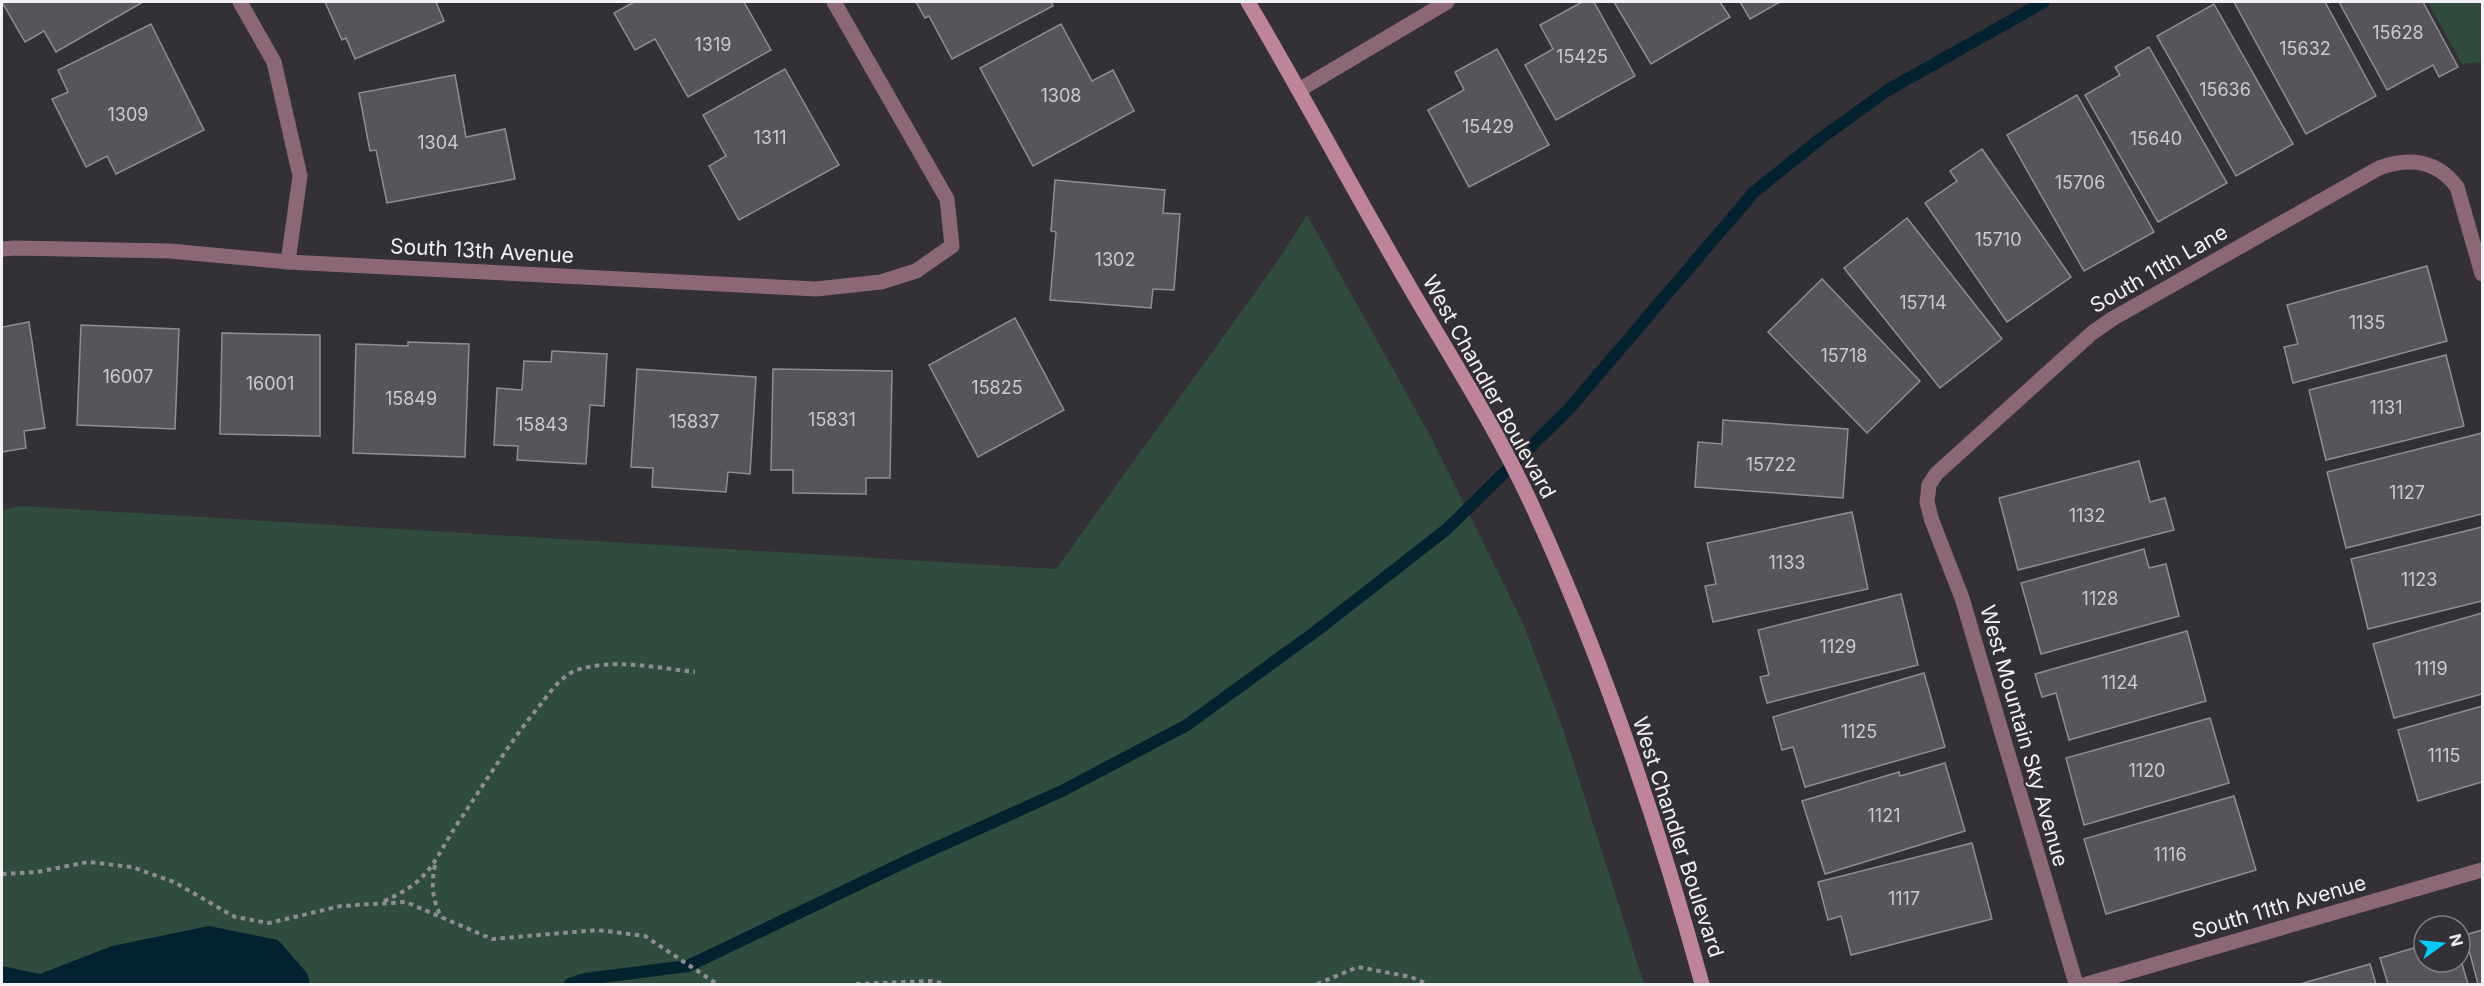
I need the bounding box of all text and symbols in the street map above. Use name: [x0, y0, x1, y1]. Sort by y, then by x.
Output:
house number: 15628: [2372, 22, 2424, 43]
house number: 1319: [695, 34, 731, 55]
house number: 15632: [2279, 38, 2331, 59]
house number: 15425: [1556, 46, 1608, 67]
house number: 15636: [2199, 79, 2251, 100]
house number: 1308: [1041, 85, 1081, 106]
house number: 1309: [108, 104, 148, 125]
house number: 15429: [1462, 116, 1514, 137]
house number: 1311: [753, 127, 787, 148]
house number: 15640: [2130, 128, 2182, 149]
house number: 1304: [417, 132, 459, 153]
house number: 15706: [2055, 172, 2105, 193]
street label: South 11th Lane: [2086, 219, 2232, 318]
house number: 15710: [1974, 229, 2022, 250]
street label: South 13th Avenue: [389, 233, 575, 268]
house number: 1302: [1095, 249, 1135, 270]
street label: West Chandler Boulevard: [1418, 271, 1561, 503]
house number: 15714: [1899, 292, 1947, 313]
house number: 1135: [2349, 312, 2385, 333]
house number: 15718: [1821, 345, 1867, 366]
house number: 16007: [102, 366, 154, 387]
house number: 16001: [246, 373, 294, 394]
house number: 15825: [971, 377, 1023, 398]
house number: 15849: [385, 388, 437, 409]
house number: 1131: [2369, 397, 2403, 418]
house number: 15831: [808, 409, 856, 430]
house number: 15837: [669, 411, 719, 432]
house number: 15843: [516, 414, 568, 435]
house number: 15722: [1746, 454, 1796, 475]
house number: 1127: [2389, 482, 2425, 503]
house number: 1132: [2069, 505, 2105, 526]
house number: 1133: [1769, 552, 1805, 573]
house number: 1123: [2401, 569, 2437, 590]
house number: 1128: [2082, 588, 2118, 609]
street label: West Mountain Sky Avenue: [1975, 602, 2074, 869]
house number: 1129: [1820, 636, 1856, 657]
house number: 1119: [2414, 658, 2448, 679]
house number: 1124: [2102, 672, 2138, 693]
street label: West Chandler Boulevard: [1628, 713, 1729, 960]
house number: 1125: [1841, 721, 1877, 742]
house number: 1115: [2428, 745, 2460, 766]
house number: 1120: [2129, 760, 2165, 781]
house number: 1121: [1868, 805, 1900, 826]
house number: 1116: [2153, 844, 2187, 865]
street label: South 11th Avenue: [2189, 870, 2369, 943]
house number: 1117: [1888, 888, 1920, 909]
north arrow: [2412, 914, 2472, 974]
text: N: [2445, 932, 2468, 949]

